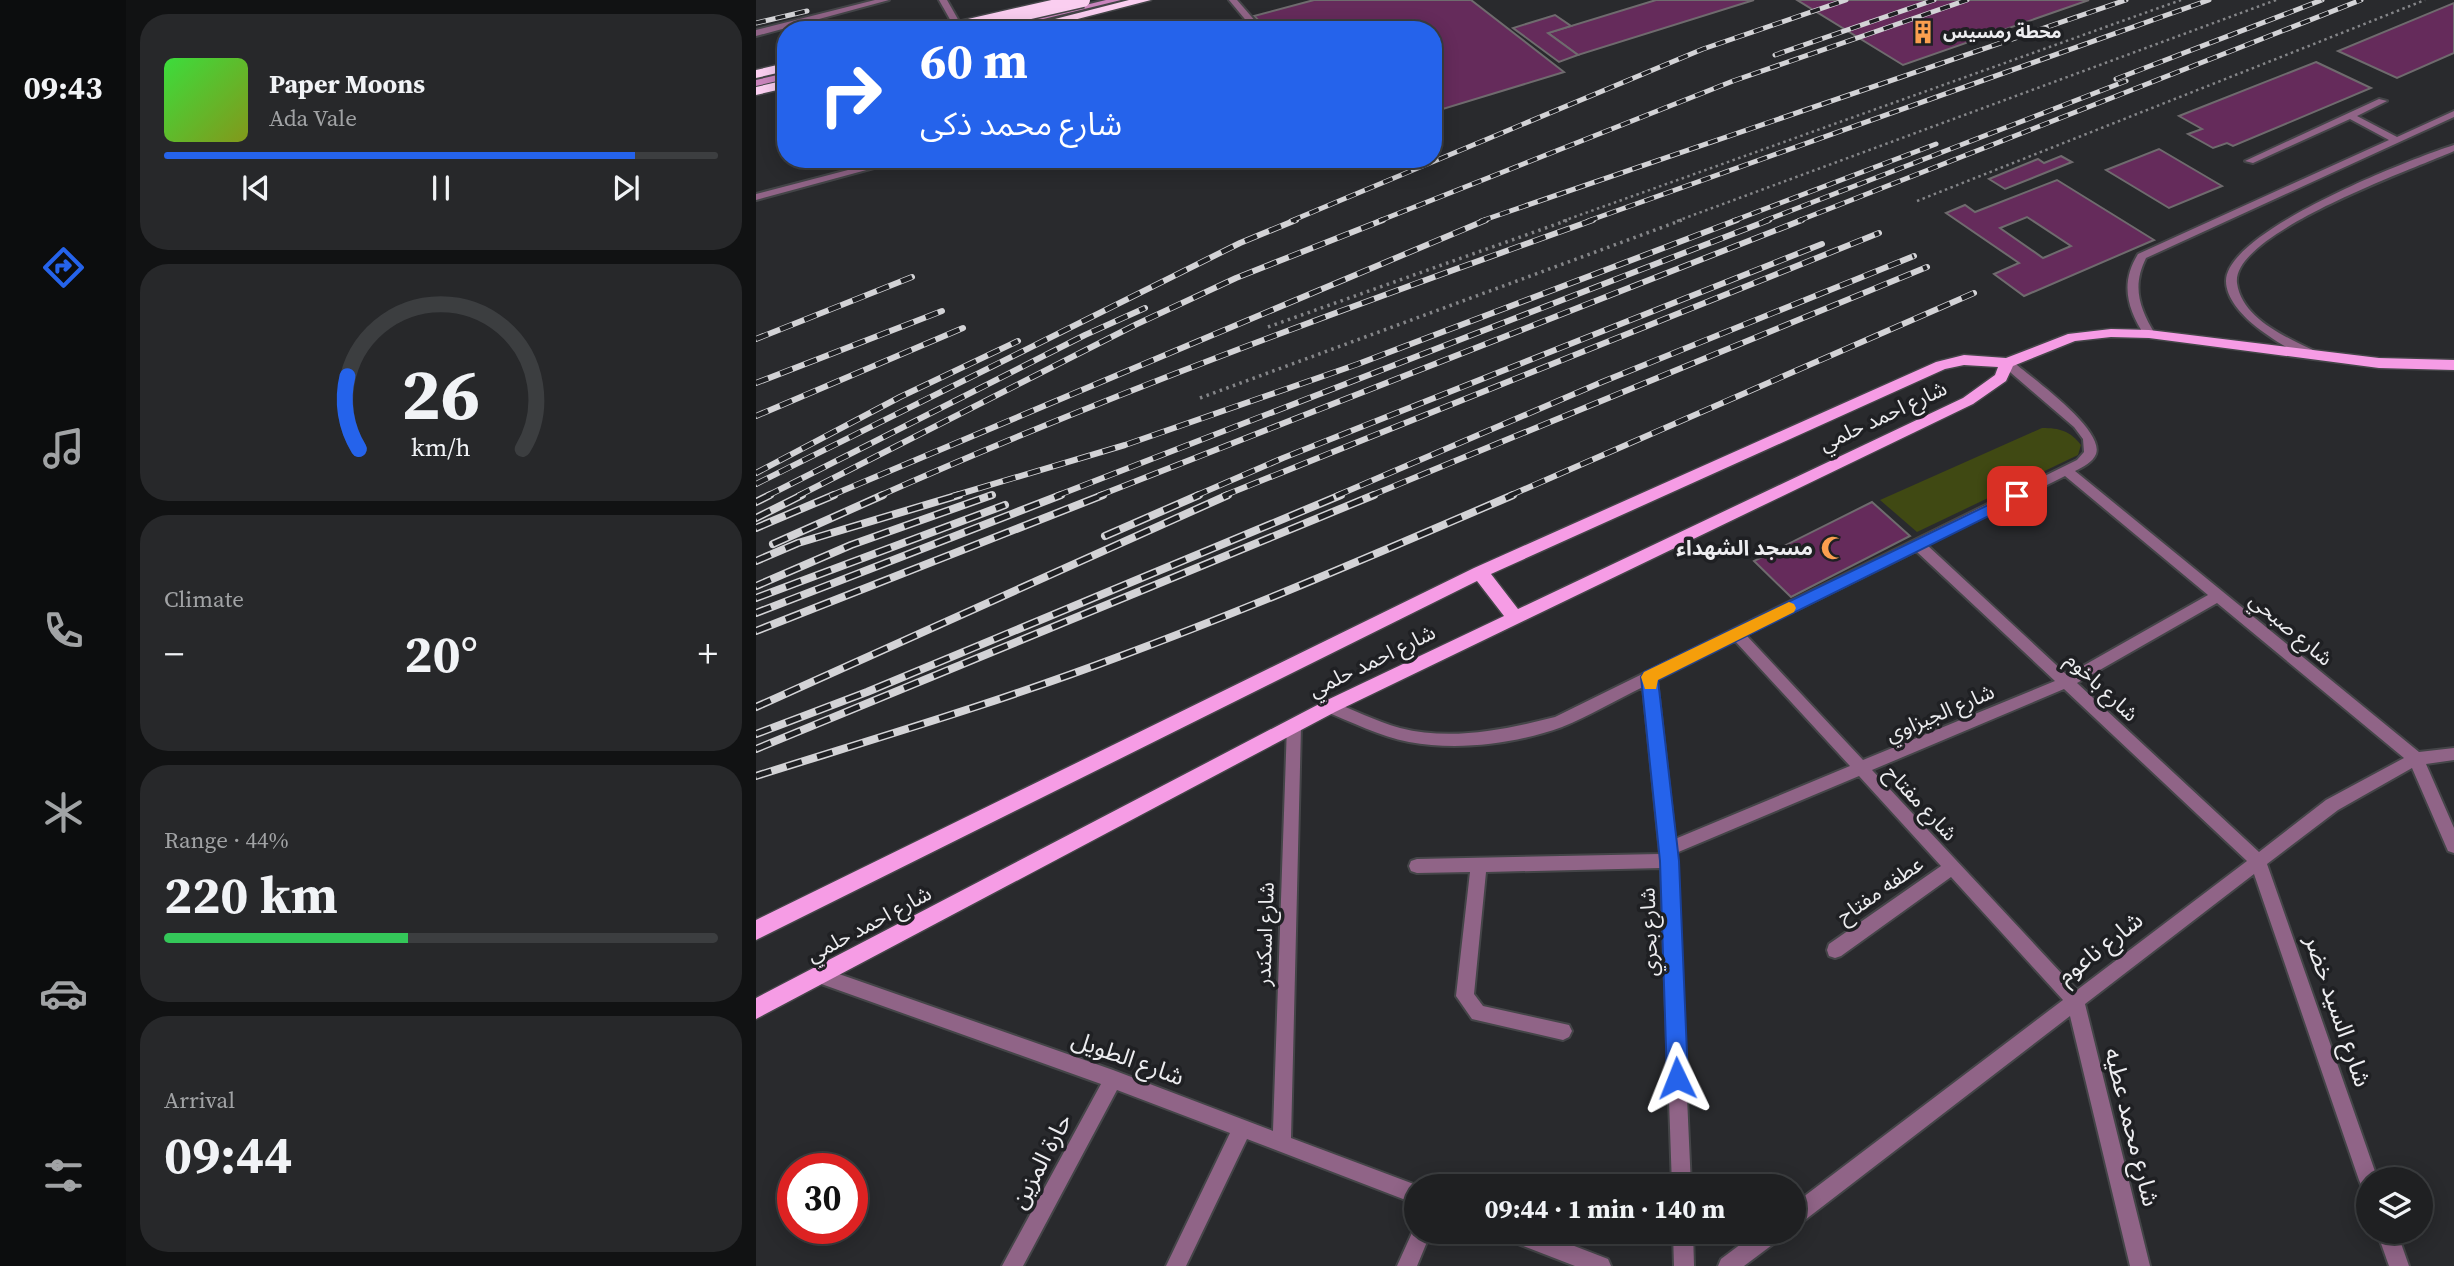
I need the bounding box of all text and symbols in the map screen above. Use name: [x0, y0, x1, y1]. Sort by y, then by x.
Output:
building icon: محطة رمسيس: [1909, 18, 1937, 46]
place label: محطة رمسيس: [1943, 19, 2062, 44]
text: 60 m: [920, 27, 1028, 94]
icon: right: [805, 49, 896, 140]
text: 09:43: [24, 66, 102, 110]
text: Paper Moons: [269, 66, 425, 102]
text: Ada Vale: [269, 102, 357, 134]
text: شارع محمد ذكى: [920, 102, 1122, 146]
icon: previous: [237, 169, 275, 207]
icon: pause: [422, 169, 460, 207]
icon: next: [607, 169, 645, 207]
icon: directions: [39, 243, 88, 292]
text: 26: [402, 344, 480, 443]
street label: شارع احمد حلمي: [1814, 373, 1952, 459]
icon: music: [39, 424, 88, 473]
text: km/h: [411, 429, 471, 463]
pin: [1987, 466, 2047, 526]
icon: arrive: [1998, 477, 2036, 515]
place label: مسجد الشهداء: [1676, 533, 1813, 562]
mosque icon: مسجد الشهداء: [1819, 534, 1847, 562]
text: Climate: [164, 583, 244, 615]
street label: شارع صبحي: [2242, 585, 2339, 674]
icon: phone: [39, 606, 88, 655]
street label: شارع احمد حلمي: [1304, 617, 1441, 705]
text: 20°: [404, 618, 478, 689]
text: −: [164, 628, 184, 680]
text: +: [698, 628, 718, 680]
street label: شارع باخوم: [2058, 645, 2145, 729]
street label: شارع الجيزاوي: [1881, 677, 1999, 750]
street label: شارع مفتاح: [1878, 758, 1964, 848]
icon: climate: [39, 788, 88, 837]
text: Range · 44%: [164, 824, 289, 856]
street label: عطفه مفتاح: [1831, 849, 1929, 931]
text: 220 km: [164, 859, 338, 930]
street label: شارع احمد حلمي: [801, 878, 937, 970]
street label: شارع اسكندر: [1248, 881, 1282, 988]
street label: شارع بحري: [1632, 887, 1666, 977]
street label: شارع ناعوم: [2050, 904, 2151, 993]
street label: شارع السيد خضر: [2296, 930, 2380, 1091]
icon: car: [39, 969, 88, 1018]
street label: شارع الطويل: [1067, 1022, 1189, 1094]
position arrow: [1640, 1041, 1714, 1115]
street label: شارع محمد عطيه: [2096, 1044, 2168, 1210]
text: Arrival: [164, 1084, 235, 1116]
street label: حارة المزين: [1002, 1107, 1079, 1214]
text: 09:44: [164, 1119, 292, 1190]
icon: filters: [39, 1151, 88, 1200]
speed limit sign: 30: [777, 1153, 868, 1244]
map controls: [2356, 1167, 2433, 1244]
button: layers: [2356, 1167, 2433, 1244]
text: 09:44 · 1 min · 140 m: [1485, 1191, 1725, 1227]

